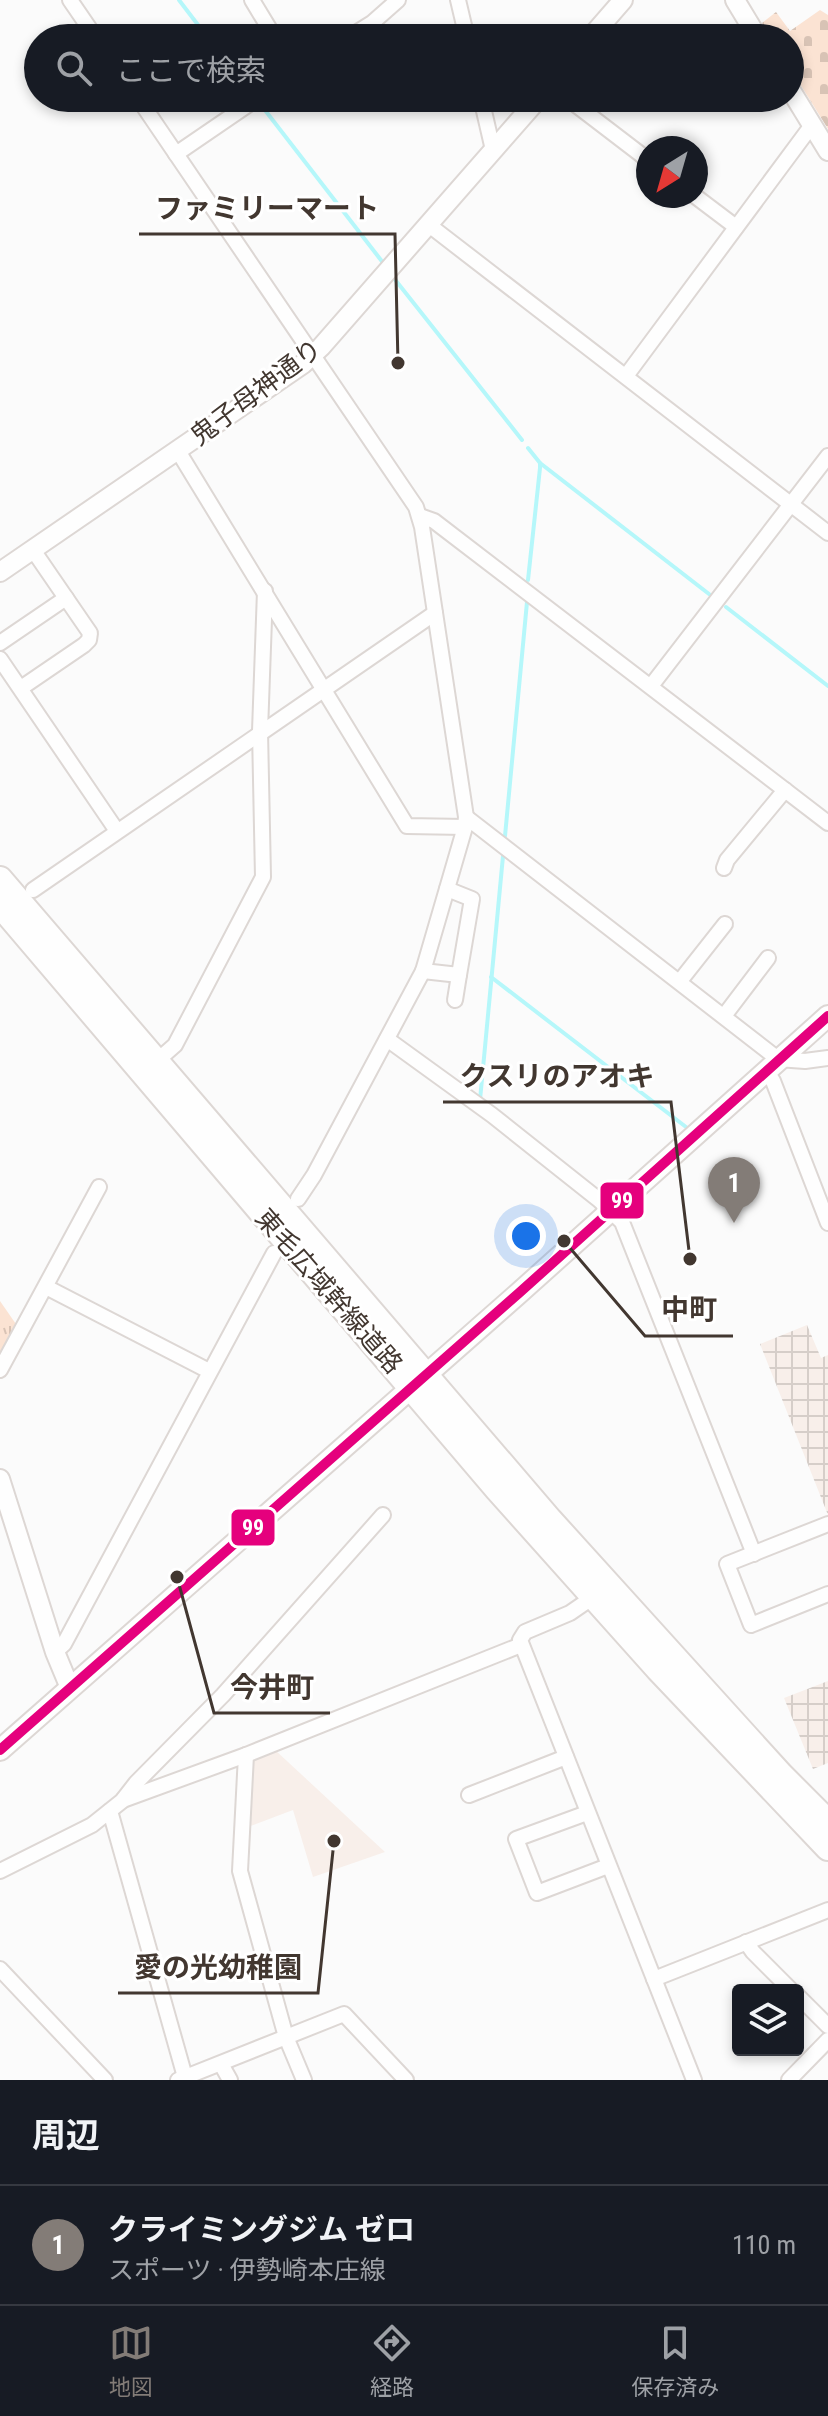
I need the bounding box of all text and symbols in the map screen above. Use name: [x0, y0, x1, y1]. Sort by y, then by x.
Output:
search box: [24, 24, 804, 112]
icon: search: [52, 46, 96, 90]
text: ここで検索: [116, 53, 266, 88]
north arrow: [636, 136, 708, 208]
callout: ファミリーマート: [139, 182, 395, 234]
text: ファミリーマート: [155, 192, 379, 225]
street label: 鬼子母神通り: [185, 333, 327, 451]
callout: クスリのアオキ: [443, 1050, 671, 1102]
text: クスリのアオキ: [459, 1060, 655, 1093]
pin: 1: [708, 1157, 760, 1223]
line badge: 99: [599, 1181, 645, 1220]
text: 99: [611, 1188, 633, 1213]
street label: 東毛広域幹線道路: [249, 1203, 409, 1379]
your location: [506, 1216, 546, 1256]
callout: 中町: [645, 1284, 733, 1336]
text: 中町: [661, 1293, 717, 1326]
line badge: 99: [230, 1508, 276, 1547]
text: 99: [242, 1515, 264, 1540]
callout: 今井町: [214, 1661, 330, 1713]
text: 今井町: [230, 1671, 314, 1704]
callout: 愛の光幼稚園: [118, 1941, 318, 1993]
text: 愛の光幼稚園: [134, 1951, 302, 1984]
map controls: [732, 1984, 804, 2056]
button: layers: [732, 1984, 804, 2056]
text: 周辺: [32, 2115, 100, 2155]
text: クライミングジム ゼロ: [108, 2212, 415, 2247]
text: 1: [51, 2230, 65, 2260]
text: 110 m: [732, 2230, 796, 2260]
text: スポーツ · 伊勢崎本庄線: [108, 2255, 386, 2285]
tab: 地図: [109, 2321, 153, 2401]
tab: 経路: [370, 2321, 414, 2401]
tab: 保存済み: [631, 2321, 719, 2401]

